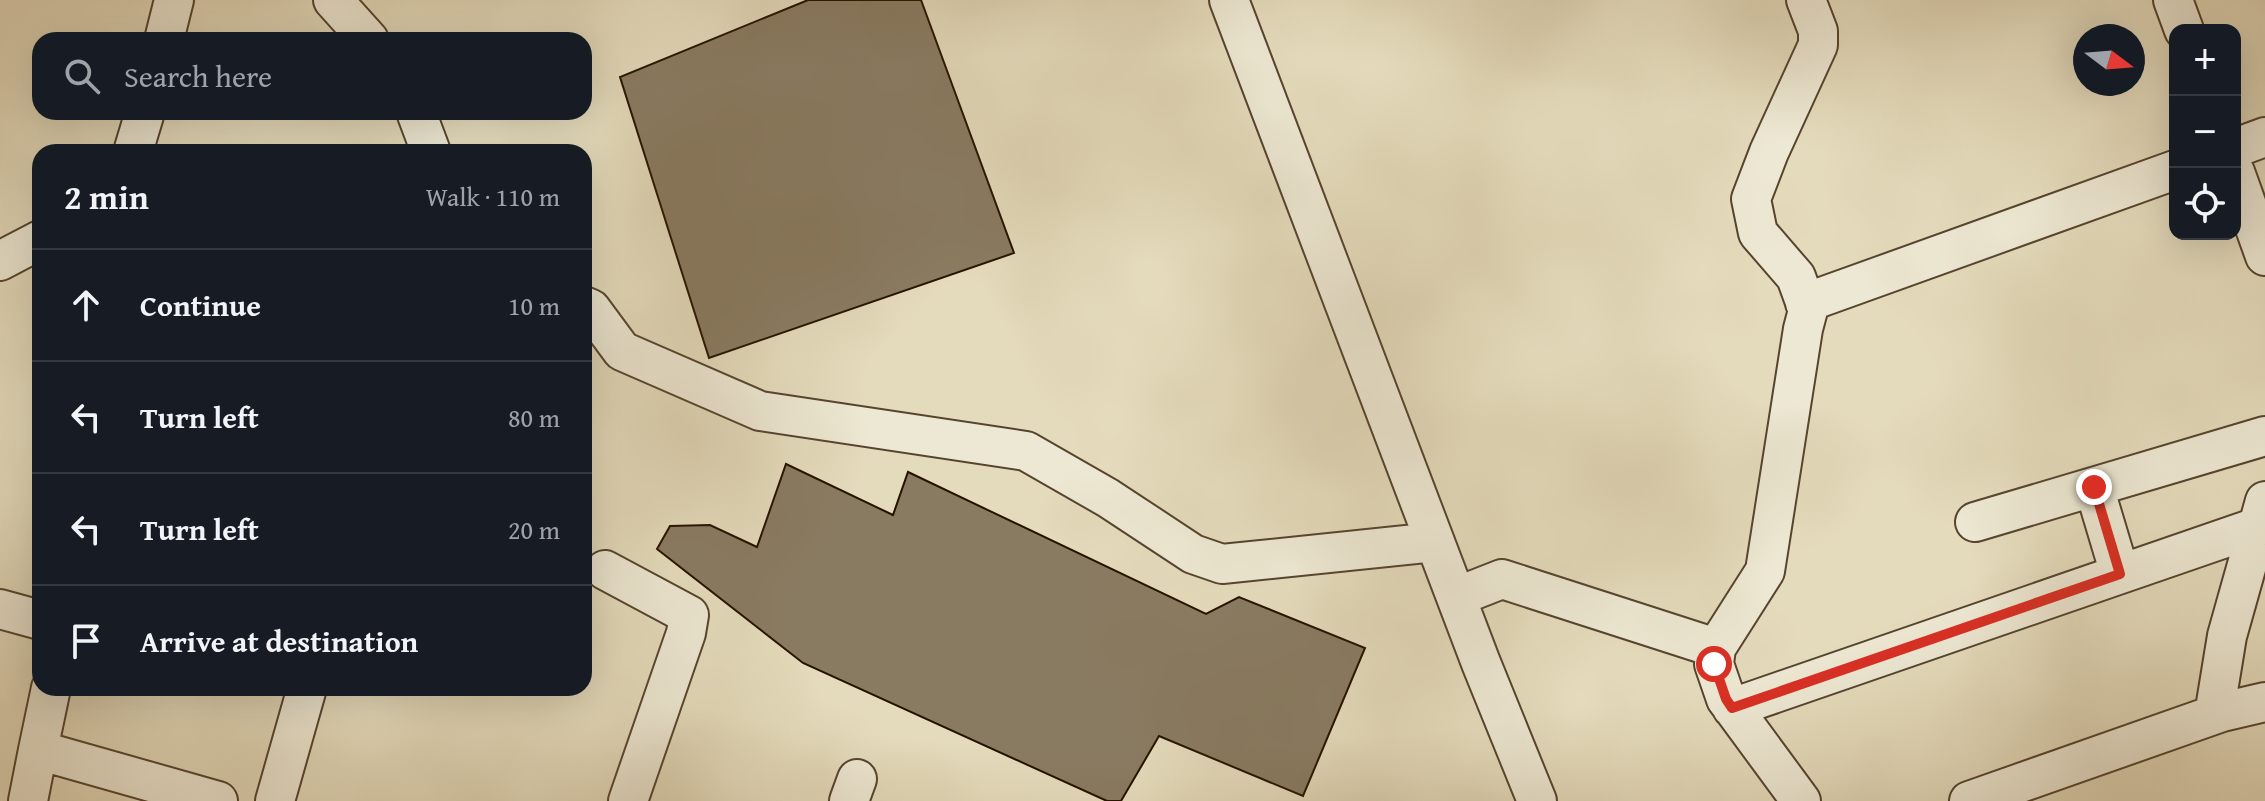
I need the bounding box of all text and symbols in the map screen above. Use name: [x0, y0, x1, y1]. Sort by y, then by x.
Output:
north arrow: [2073, 24, 2145, 96]
map controls: [2169, 24, 2241, 240]
button: +: [2169, 24, 2241, 96]
search box: [32, 32, 592, 120]
icon: search: [60, 54, 104, 98]
text: Search here: [124, 54, 272, 98]
button: −: [2169, 96, 2241, 168]
button: locate: [2169, 168, 2241, 240]
text: 2 min: [64, 172, 149, 221]
text: Walk · 110 m: [426, 177, 560, 216]
icon: ahead: [64, 283, 108, 327]
text: Continue: [140, 283, 261, 327]
text: 10 m: [508, 286, 560, 325]
icon: left: [64, 395, 108, 439]
text: Turn left: [140, 395, 259, 439]
text: 80 m: [508, 398, 560, 437]
route end: [2076, 469, 2112, 505]
icon: left: [64, 507, 108, 551]
text: Turn left: [140, 507, 259, 551]
text: 20 m: [508, 510, 560, 549]
icon: arrive: [64, 619, 108, 663]
text: Arrive at destination: [140, 619, 418, 663]
route start: [1696, 646, 1732, 682]

